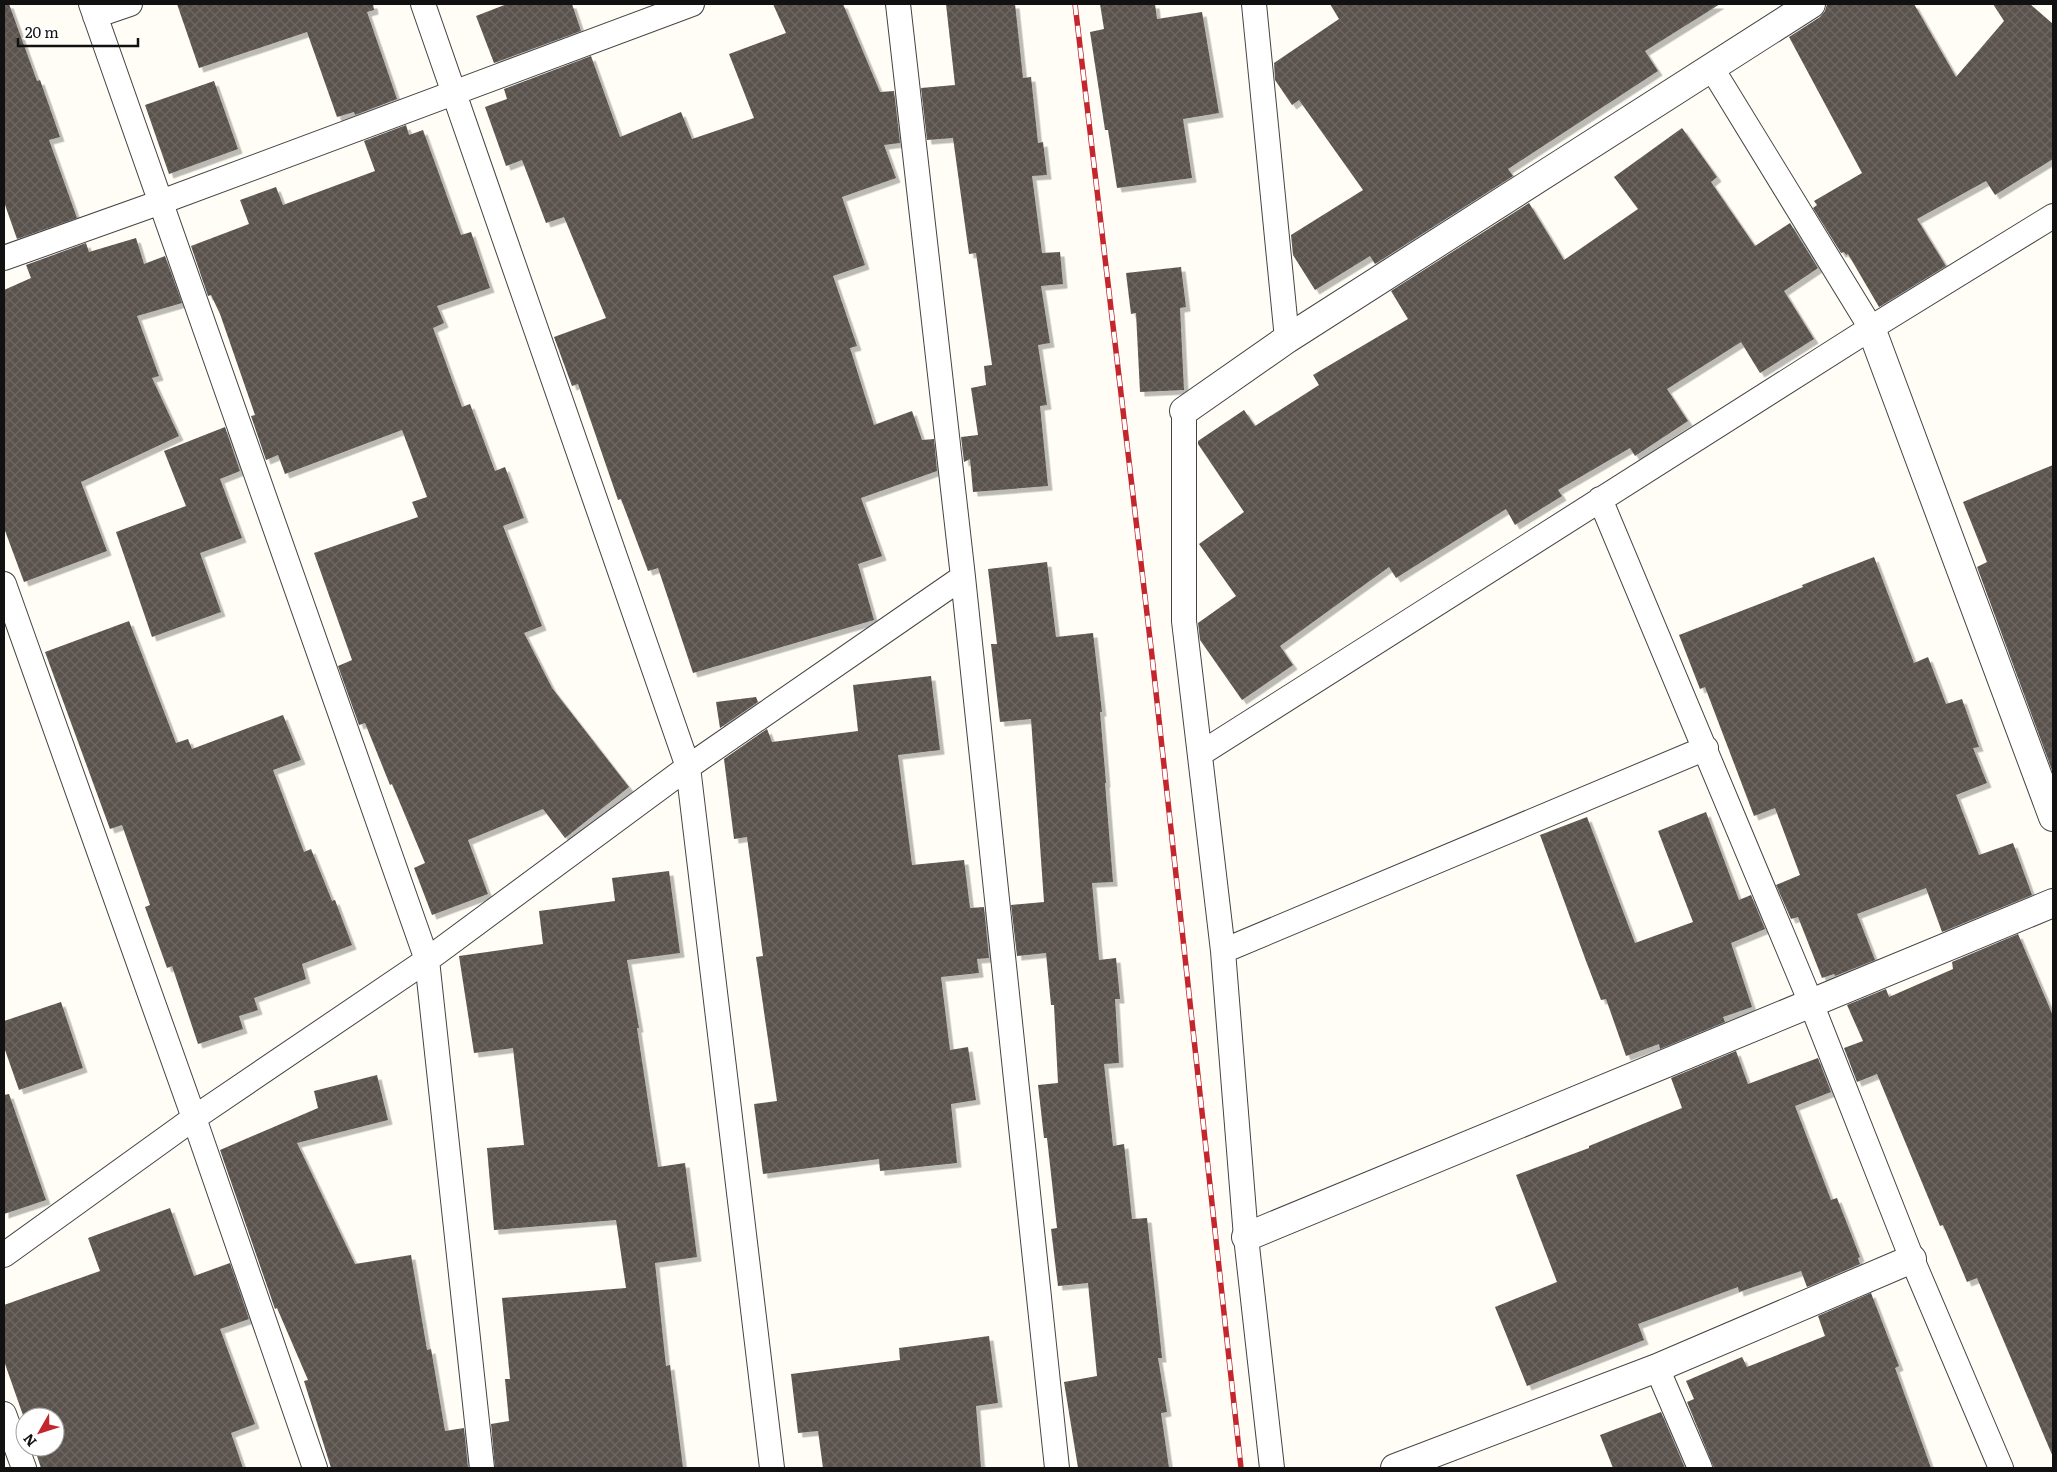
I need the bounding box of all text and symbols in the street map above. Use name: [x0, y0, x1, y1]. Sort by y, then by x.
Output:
scale bar: [18, 15, 138, 47]
text: 20 m: [25, 20, 59, 43]
north arrow: [15, 1407, 65, 1457]
text: N: [17, 1430, 41, 1452]

